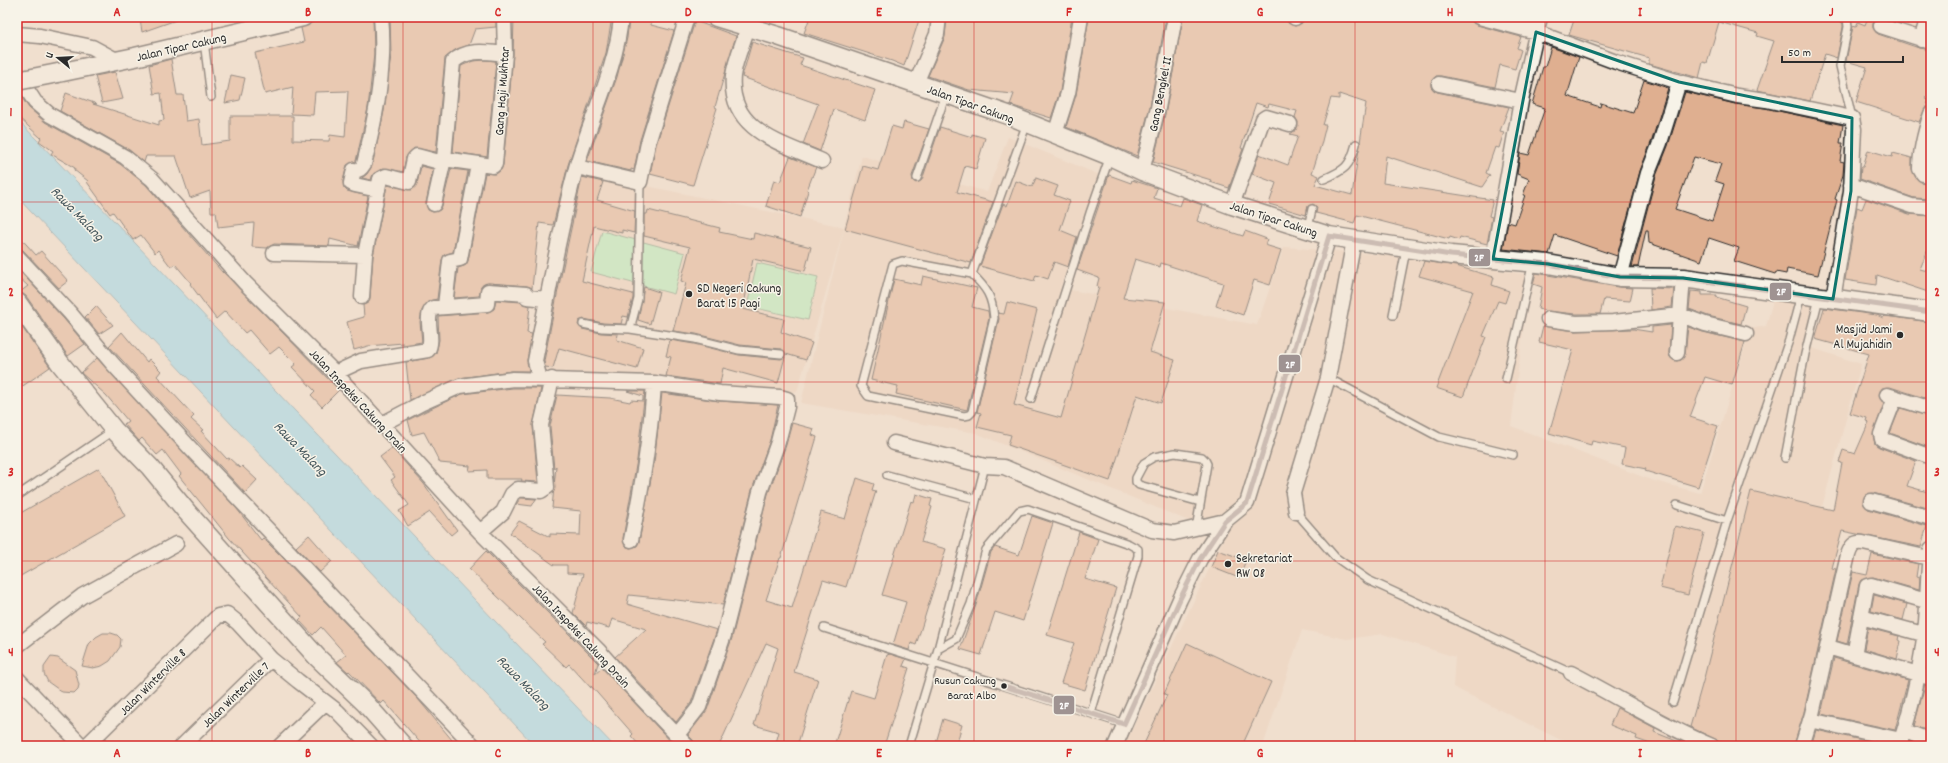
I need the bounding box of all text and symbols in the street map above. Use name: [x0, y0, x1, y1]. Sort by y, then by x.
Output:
text: A: [113, 4, 121, 23]
text: B: [305, 4, 311, 23]
text: C: [495, 4, 502, 23]
text: D: [685, 4, 692, 23]
text: E: [876, 4, 883, 23]
text: F: [1066, 4, 1072, 23]
text: G: [1257, 4, 1264, 23]
text: H: [1447, 4, 1454, 23]
text: I: [1638, 4, 1643, 23]
text: J: [1829, 4, 1834, 23]
street label: Jalan Tipar Cakung: [135, 29, 229, 68]
north arrow: [38, 38, 78, 78]
scale bar: [1782, 38, 1903, 64]
text: 50 m: [1788, 45, 1811, 62]
street label: Gang Haji Mukhtar: [491, 46, 516, 136]
text: U: [42, 51, 59, 61]
street label: Gang Bengkel II: [1145, 55, 1178, 134]
street label: Jalan Tipar Cakung: [924, 81, 1017, 130]
text: 1: [10, 104, 13, 123]
text: 1: [1936, 104, 1939, 123]
water label: Rawa Malang: [45, 182, 108, 247]
street label: Jalan Tipar Cakung: [1227, 197, 1320, 244]
line badge: 2F: [1468, 248, 1491, 267]
text: 2F: [1474, 251, 1485, 267]
place label: SD Negeri Cakung Barat 15 Pagi: [697, 280, 782, 314]
line badge: 2F: [1769, 282, 1792, 301]
text: 2: [8, 284, 14, 303]
text: 2: [1934, 284, 1940, 303]
text: 2F: [1776, 285, 1787, 301]
marker: SD Negeri Cakung Barat 15 Pagi: [684, 289, 694, 299]
place label: Masjid Jami Al Mujahidin: [1833, 321, 1893, 355]
marker: Masjid Jami Al Mujahidin: [1895, 330, 1905, 340]
street label: Jalan Inspeksi Cakung Drain: [304, 345, 411, 458]
line badge: 2F: [1278, 354, 1301, 373]
text: 2F: [1285, 358, 1296, 374]
water label: Rawa Malang: [268, 417, 331, 482]
text: 3: [8, 464, 14, 483]
text: 3: [1934, 464, 1940, 483]
place label: Sekretariat RW 08: [1236, 550, 1293, 584]
marker: Sekretariat RW 08: [1223, 559, 1233, 569]
street label: Jalan Inspeksi Cakung Drain: [527, 580, 634, 693]
text: 4: [8, 644, 14, 663]
text: 4: [1934, 644, 1940, 663]
street label: Jalan Winterville 8: [116, 645, 192, 721]
water label: Rawa Malang: [491, 651, 554, 716]
street label: Jalan Winterville 7: [199, 658, 275, 733]
place label: Rusun Cakung Barat Albo: [934, 673, 996, 705]
marker: Rusun Cakung Barat Albo: [999, 681, 1009, 691]
line badge: 2F: [1053, 695, 1075, 715]
text: 2F: [1059, 699, 1070, 715]
text: A: [113, 745, 121, 763]
text: B: [305, 745, 311, 763]
text: C: [495, 745, 502, 763]
text: D: [685, 745, 692, 763]
text: E: [876, 745, 883, 763]
text: F: [1066, 745, 1072, 763]
text: G: [1257, 745, 1264, 763]
text: H: [1447, 745, 1454, 763]
text: I: [1638, 745, 1643, 763]
text: J: [1829, 745, 1834, 763]

